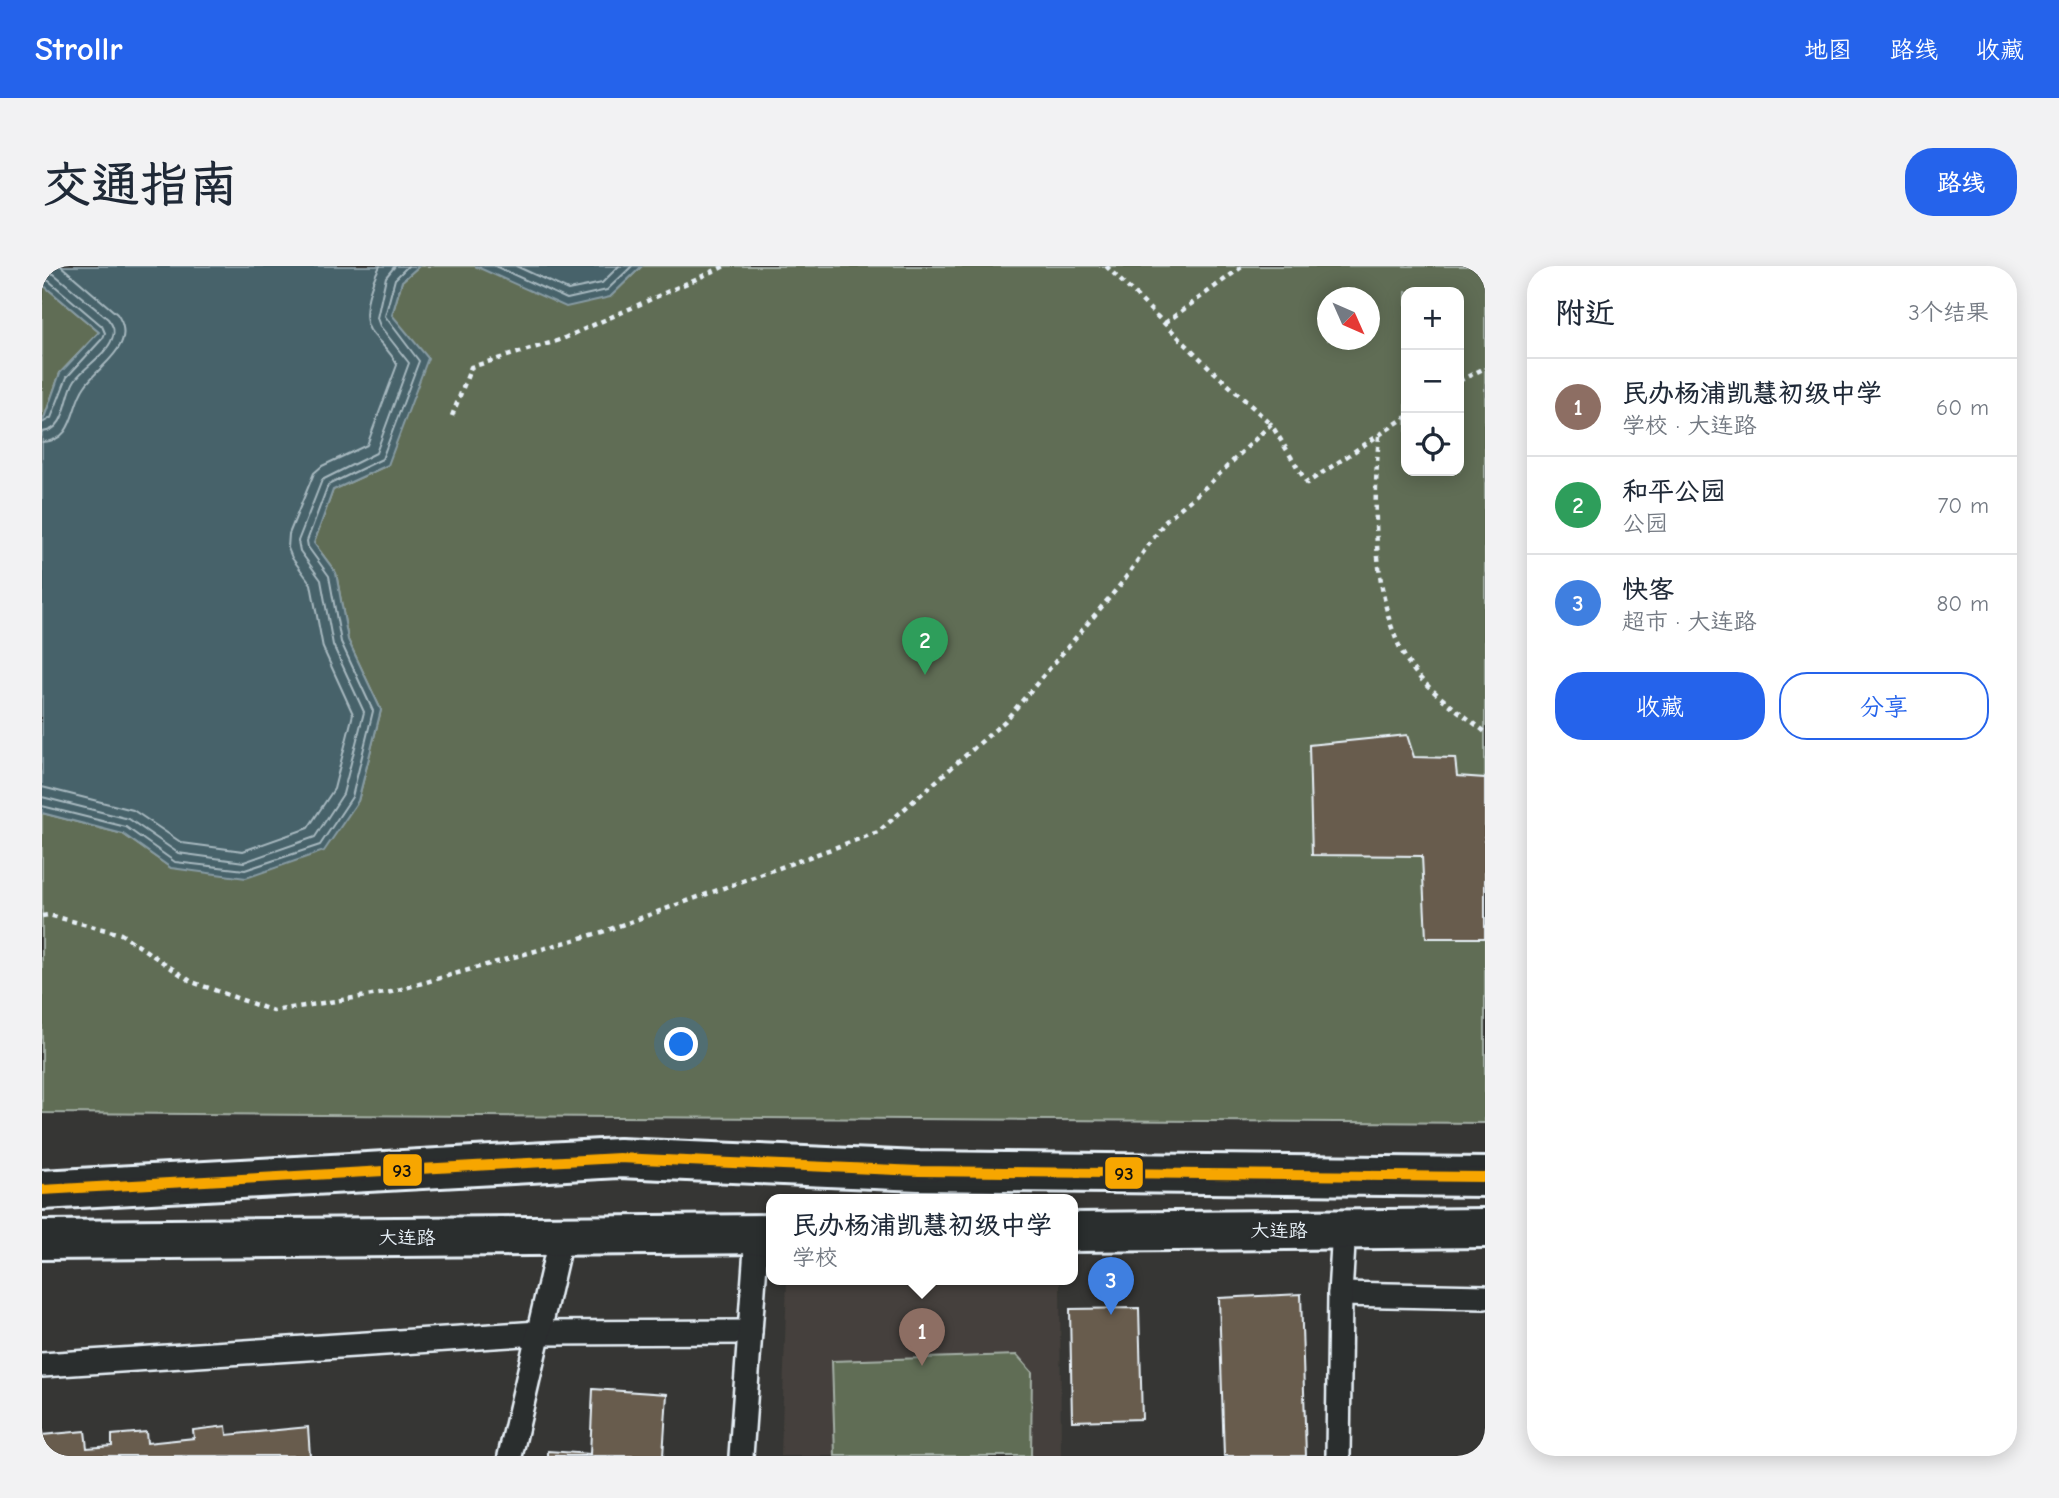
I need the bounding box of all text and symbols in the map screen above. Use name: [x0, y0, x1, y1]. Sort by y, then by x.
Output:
text: Strollr: [35, 30, 123, 68]
text: 地图: [1804, 36, 1852, 64]
text: 路线: [1890, 36, 1938, 64]
text: 收藏: [1976, 36, 2024, 64]
button: 路线: [1905, 148, 2017, 216]
text: 交通指南: [42, 157, 238, 213]
north arrow: [1317, 287, 1380, 350]
map controls: [1401, 287, 1464, 476]
button: +: [1401, 287, 1464, 350]
text: 附近: [1555, 296, 1615, 331]
text: 3个结果: [1908, 299, 1989, 326]
button: −: [1401, 350, 1464, 413]
text: 民办杨浦凯慧初级中学: [1622, 379, 1882, 409]
text: 1: [1573, 394, 1583, 421]
text: 60 m: [1936, 394, 1989, 421]
text: 学校 · 大连路: [1622, 412, 1756, 439]
button: locate: [1401, 413, 1464, 476]
text: 和平公园: [1622, 477, 1726, 507]
text: 2: [1572, 492, 1584, 519]
text: 70 m: [1937, 492, 1989, 519]
text: 公园: [1622, 510, 1668, 537]
text: 快客: [1622, 575, 1674, 605]
text: 3: [1572, 590, 1584, 617]
text: 80 m: [1936, 590, 1989, 617]
text: 超市 · 大连路: [1622, 608, 1756, 635]
pin: 2: [902, 617, 948, 675]
button: 收藏: [1555, 672, 1765, 740]
button: 分享: [1779, 672, 1989, 740]
your location: [664, 1027, 698, 1061]
line badge: 93: [382, 1153, 423, 1187]
line badge: 93: [1104, 1156, 1144, 1190]
text: 93: [392, 1160, 412, 1182]
text: 93: [1114, 1163, 1134, 1185]
popup: [766, 1194, 1078, 1285]
text: 民办杨浦凯慧初级中学: [792, 1211, 1052, 1241]
street label: 大连路: [1250, 1220, 1308, 1242]
street label: 大连路: [378, 1227, 436, 1249]
text: 学校: [792, 1244, 838, 1271]
pin: 3: [1088, 1257, 1134, 1315]
pin: 1: [899, 1308, 945, 1366]

